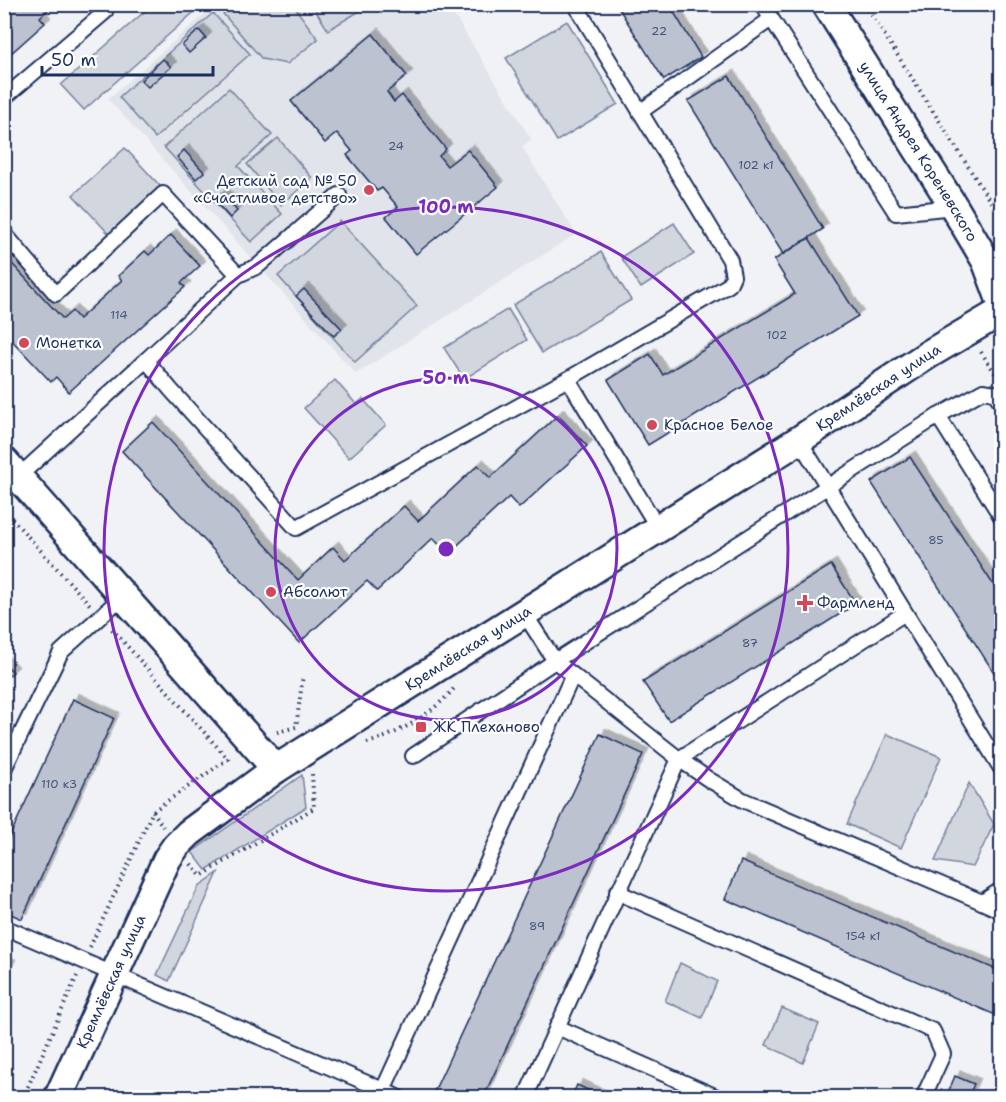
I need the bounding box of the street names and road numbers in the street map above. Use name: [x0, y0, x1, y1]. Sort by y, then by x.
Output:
street label: улица Андрея Кореневского: [855, 57, 982, 245]
street label: Кремлёвская улица: [812, 339, 945, 436]
street label: Кремлёвская улица: [401, 600, 536, 695]
street label: Кремлёвская улица: [72, 911, 151, 1052]

